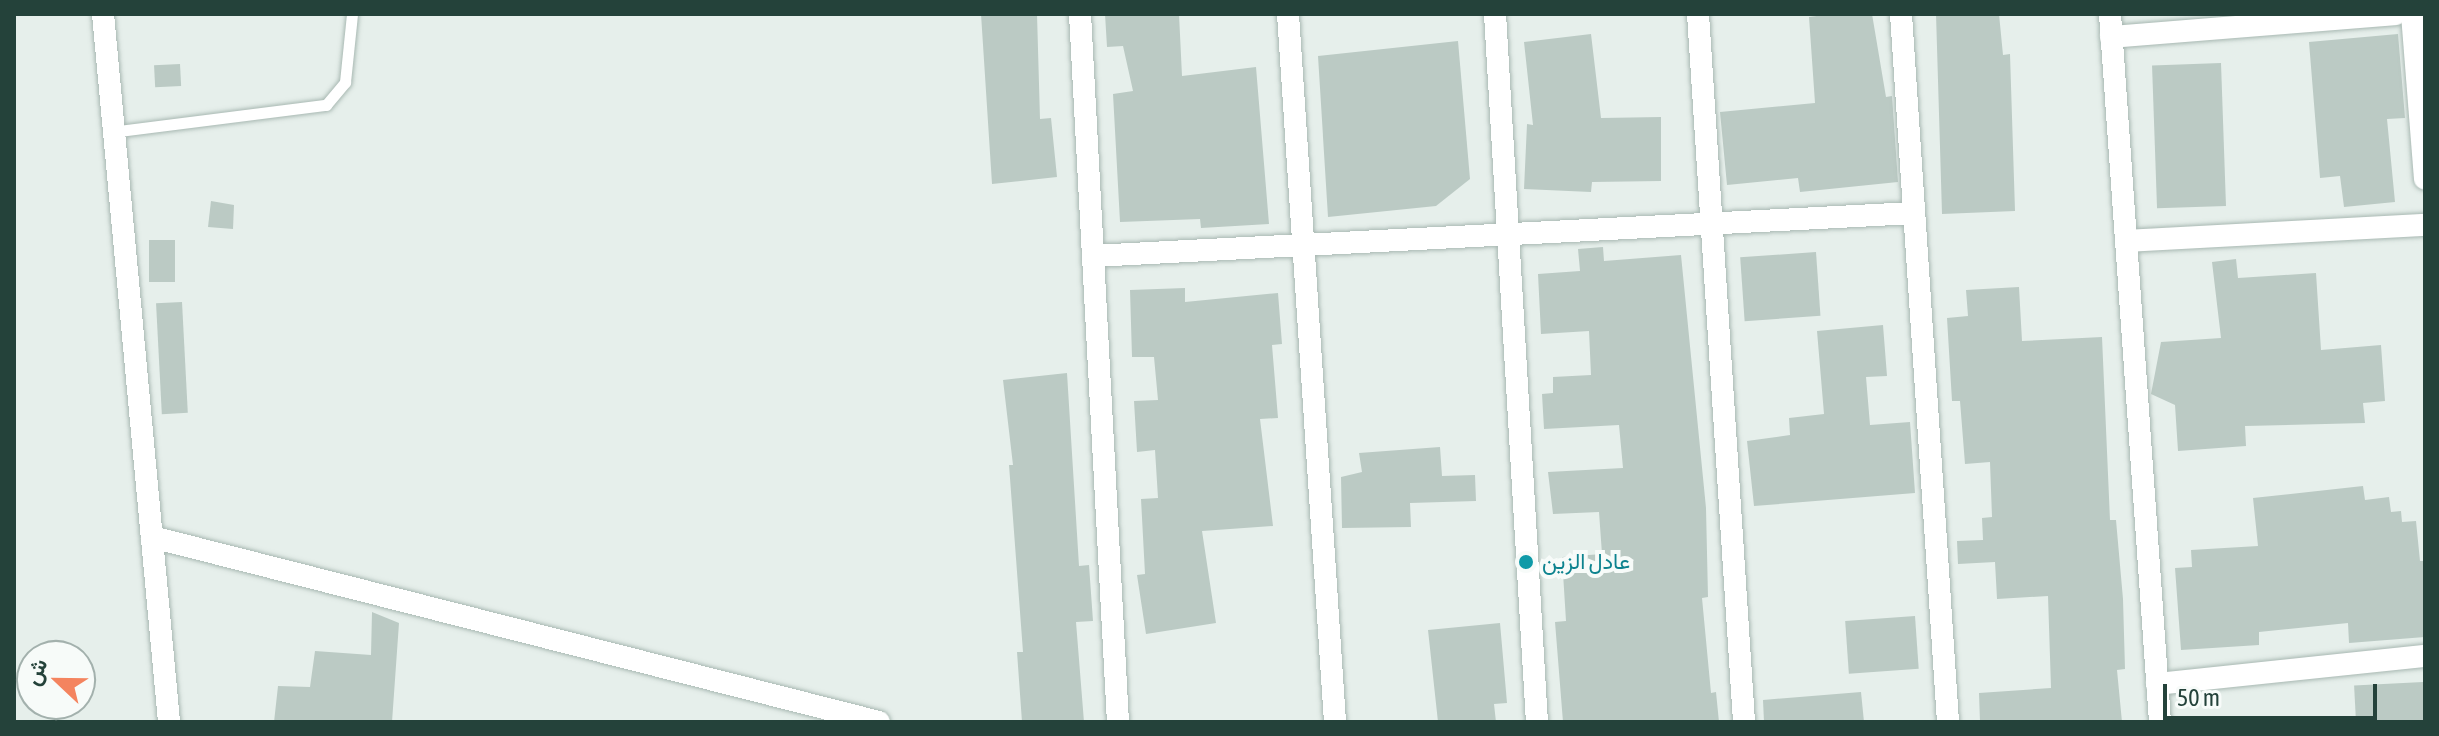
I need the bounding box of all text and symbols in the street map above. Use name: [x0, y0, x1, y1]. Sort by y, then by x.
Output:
place label: عادل الزين: [1542, 549, 1630, 575]
marker: عادل الزين: [1517, 553, 1535, 571]
north arrow: [16, 640, 96, 720]
text: ش: [19, 655, 53, 689]
scale bar: [2167, 668, 2381, 718]
text: 50 m: [2177, 684, 2220, 711]

